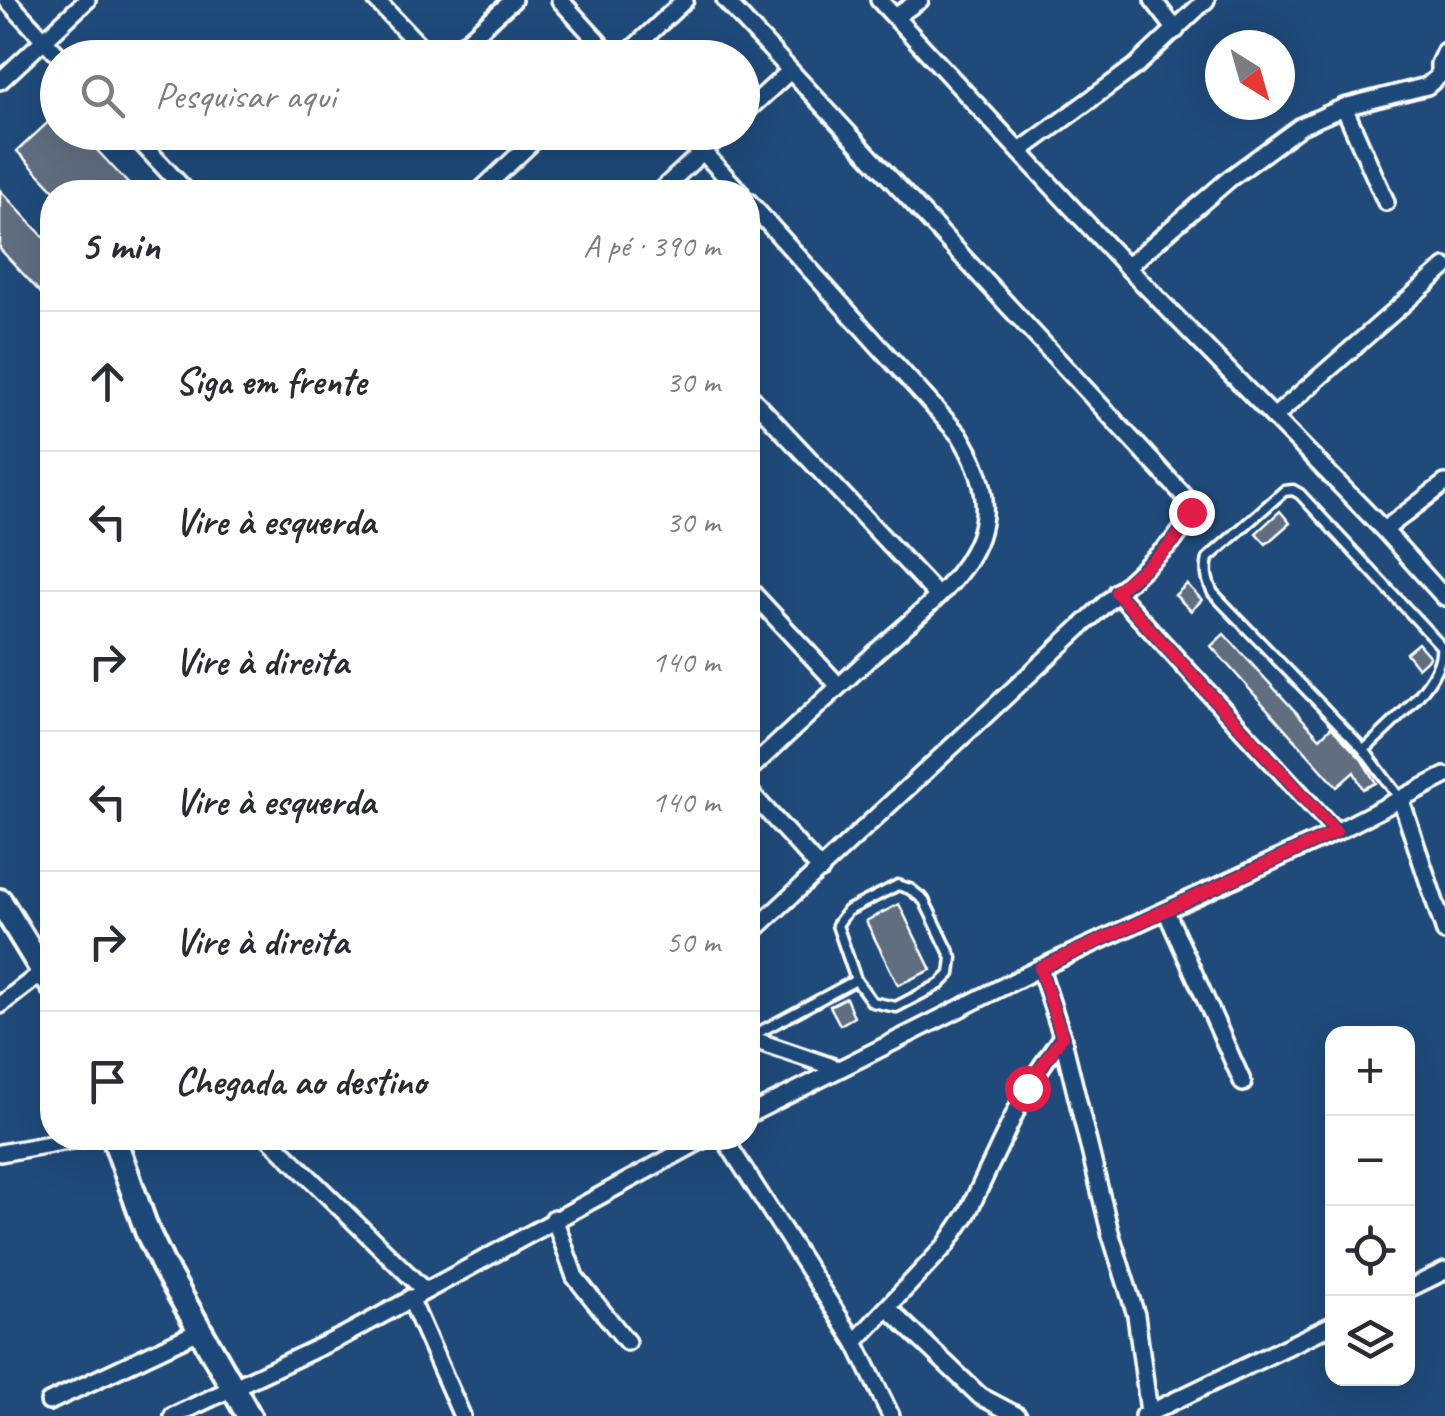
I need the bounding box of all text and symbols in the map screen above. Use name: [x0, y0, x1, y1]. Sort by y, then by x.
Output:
north arrow: [1205, 30, 1295, 120]
search box: [40, 40, 760, 150]
icon: search: [75, 68, 130, 123]
text: Pesquisar aqui: [155, 72, 336, 119]
text: 5 min: [80, 219, 160, 272]
text: A pé · 390 m: [583, 225, 720, 266]
icon: ahead: [80, 354, 135, 409]
text: Siga em frente: [175, 358, 366, 405]
text: 30 m: [666, 361, 720, 402]
route end: [1169, 490, 1215, 536]
icon: left: [80, 494, 135, 549]
text: Vire à esquerda: [175, 498, 375, 545]
text: 30 m: [666, 501, 720, 542]
icon: right: [80, 634, 135, 689]
text: Vire à direita: [175, 638, 349, 685]
text: 140 m: [651, 641, 720, 682]
icon: left: [80, 774, 135, 829]
text: Vire à esquerda: [175, 778, 375, 825]
text: 140 m: [651, 781, 720, 822]
icon: right: [80, 914, 135, 969]
text: Vire à direita: [175, 918, 349, 965]
text: 50 m: [666, 921, 720, 962]
map controls: [1325, 1026, 1415, 1386]
button: +: [1325, 1026, 1415, 1116]
icon: arrive: [80, 1054, 135, 1109]
text: Chegada ao destino: [175, 1058, 426, 1105]
route start: [1005, 1066, 1051, 1112]
button: −: [1325, 1116, 1415, 1206]
button: locate: [1325, 1206, 1415, 1296]
button: layers: [1325, 1296, 1415, 1386]

